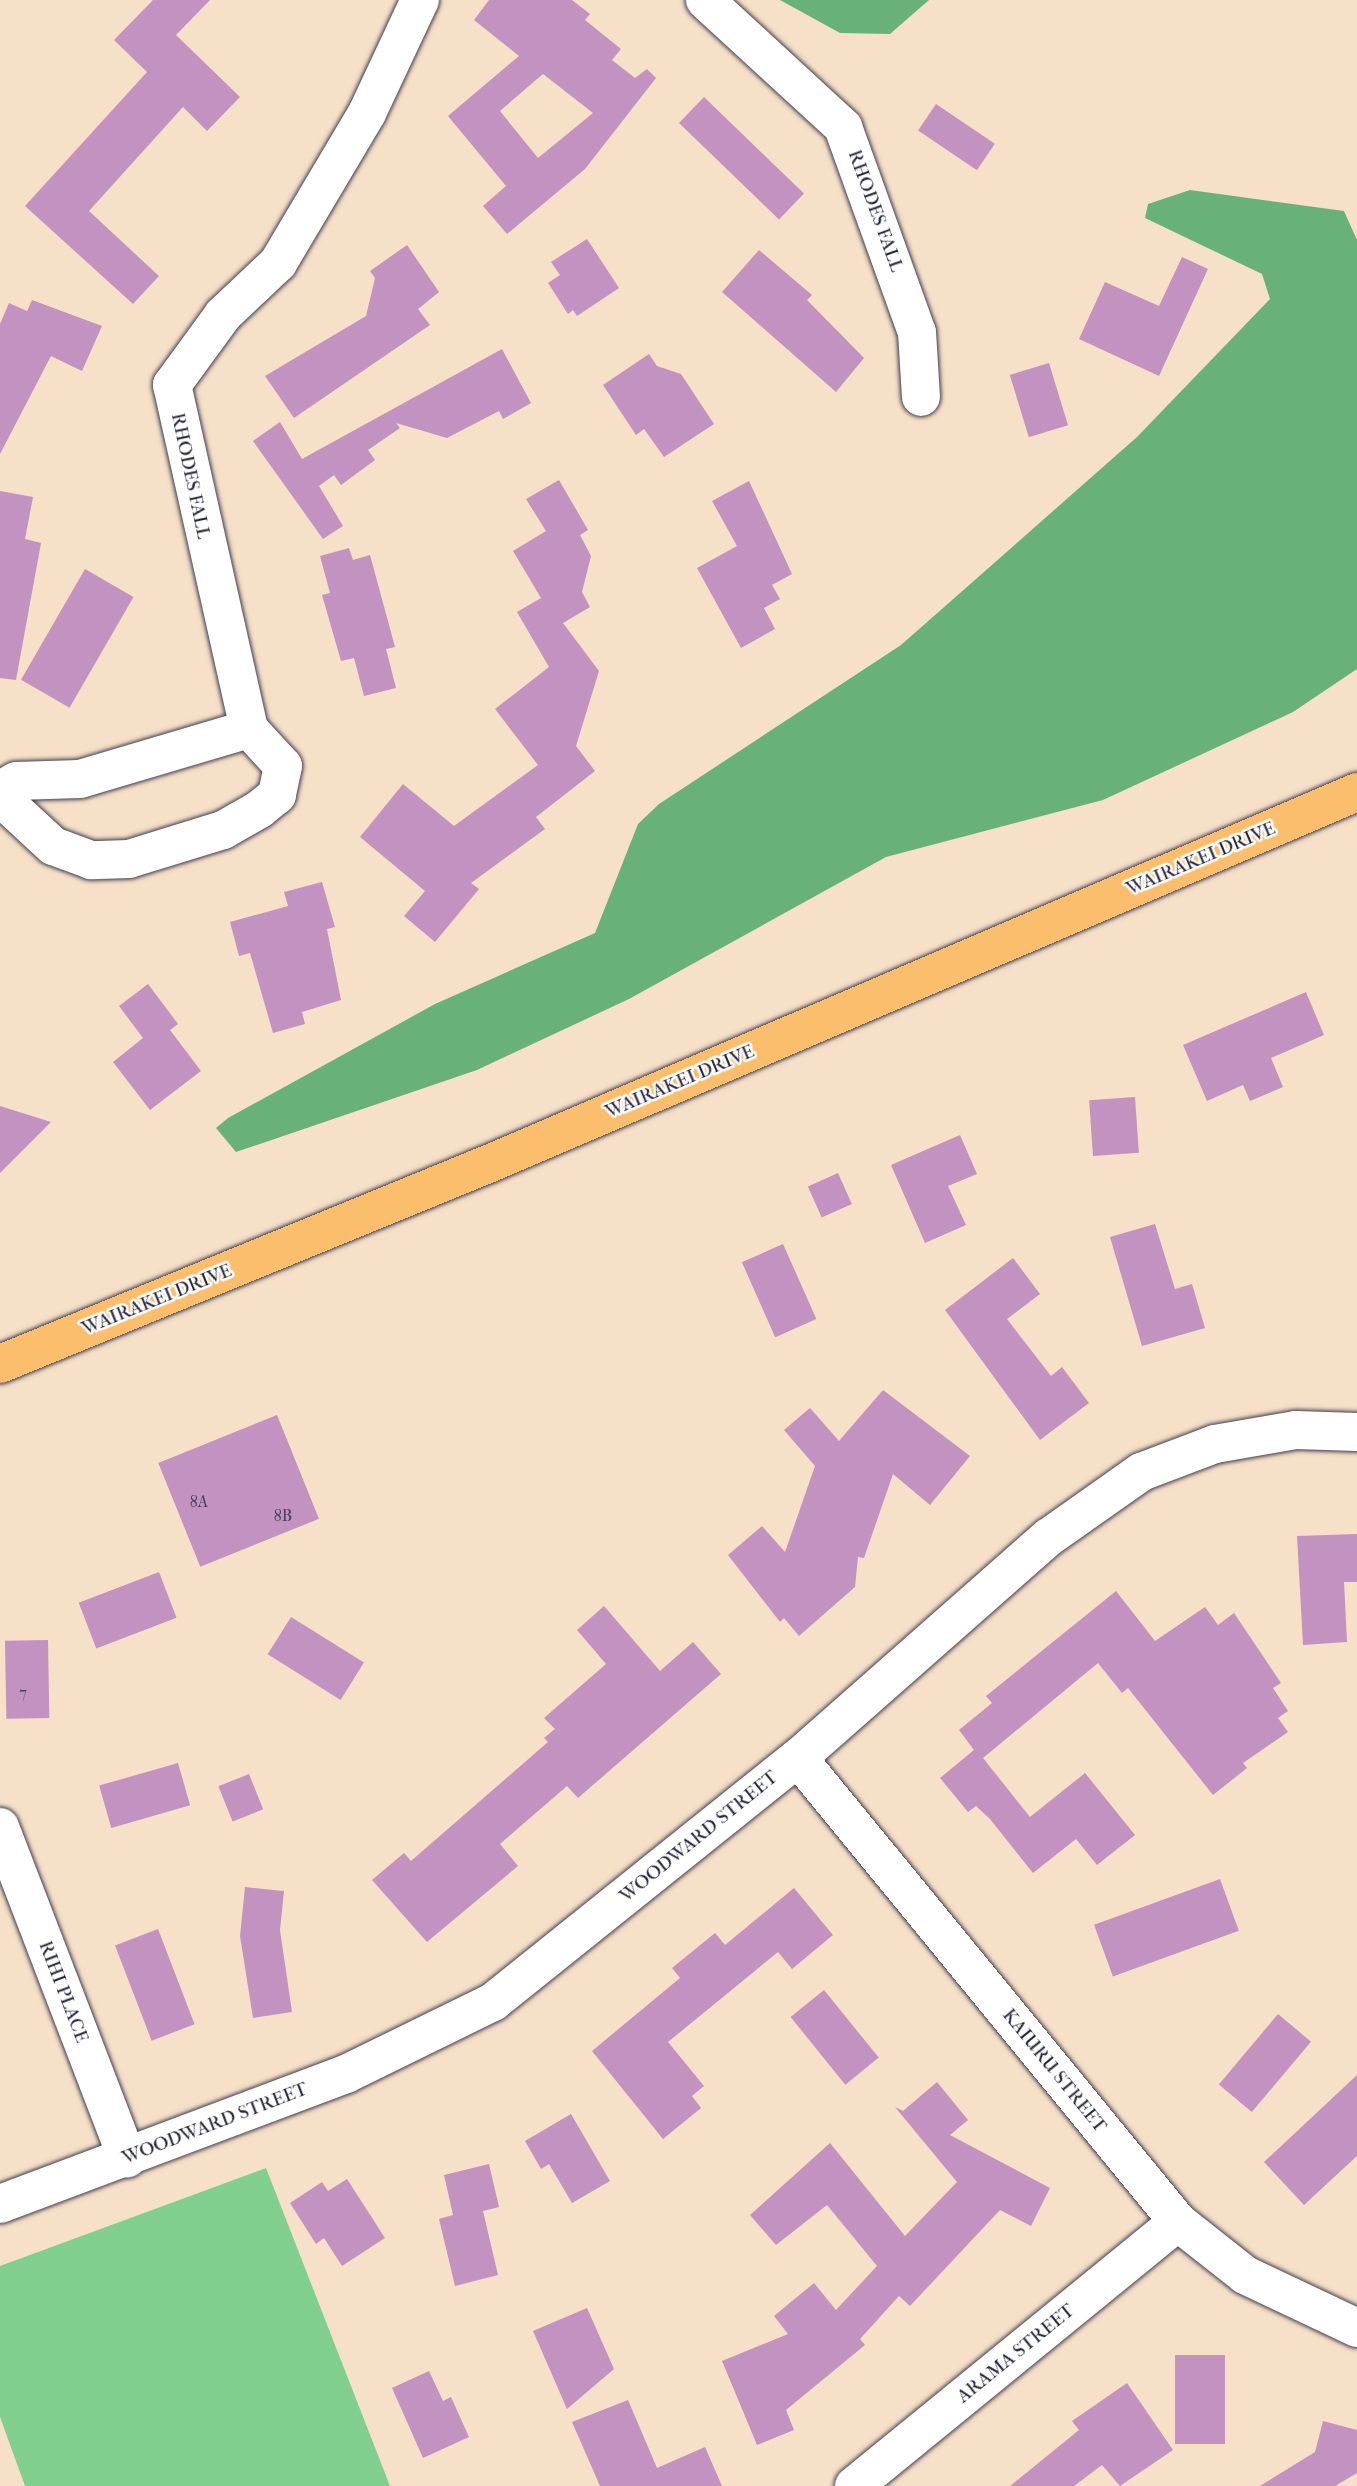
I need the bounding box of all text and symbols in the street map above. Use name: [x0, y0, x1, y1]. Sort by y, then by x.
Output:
street label: RHODES FALL: [842, 147, 908, 275]
street label: RHODES FALL: [166, 411, 214, 541]
street label: WAIRAKEI DRIVE: [1123, 817, 1279, 901]
street label: WAIRAKEI DRIVE: [602, 1040, 758, 1124]
street label: WAIRAKEI DRIVE: [79, 1260, 235, 1340]
house number: 8A: [190, 1492, 208, 1512]
house number: 8B: [274, 1506, 292, 1526]
house number: 7: [19, 1683, 27, 1703]
street label: WOODWARD STREET: [615, 1766, 783, 1908]
street label: RIHI PLACE: [33, 1938, 93, 2046]
street label: KAIURU STREET: [997, 2005, 1111, 2137]
street label: WOODWARD STREET: [119, 2078, 311, 2170]
street label: ARAMA STREET: [953, 2300, 1079, 2408]

